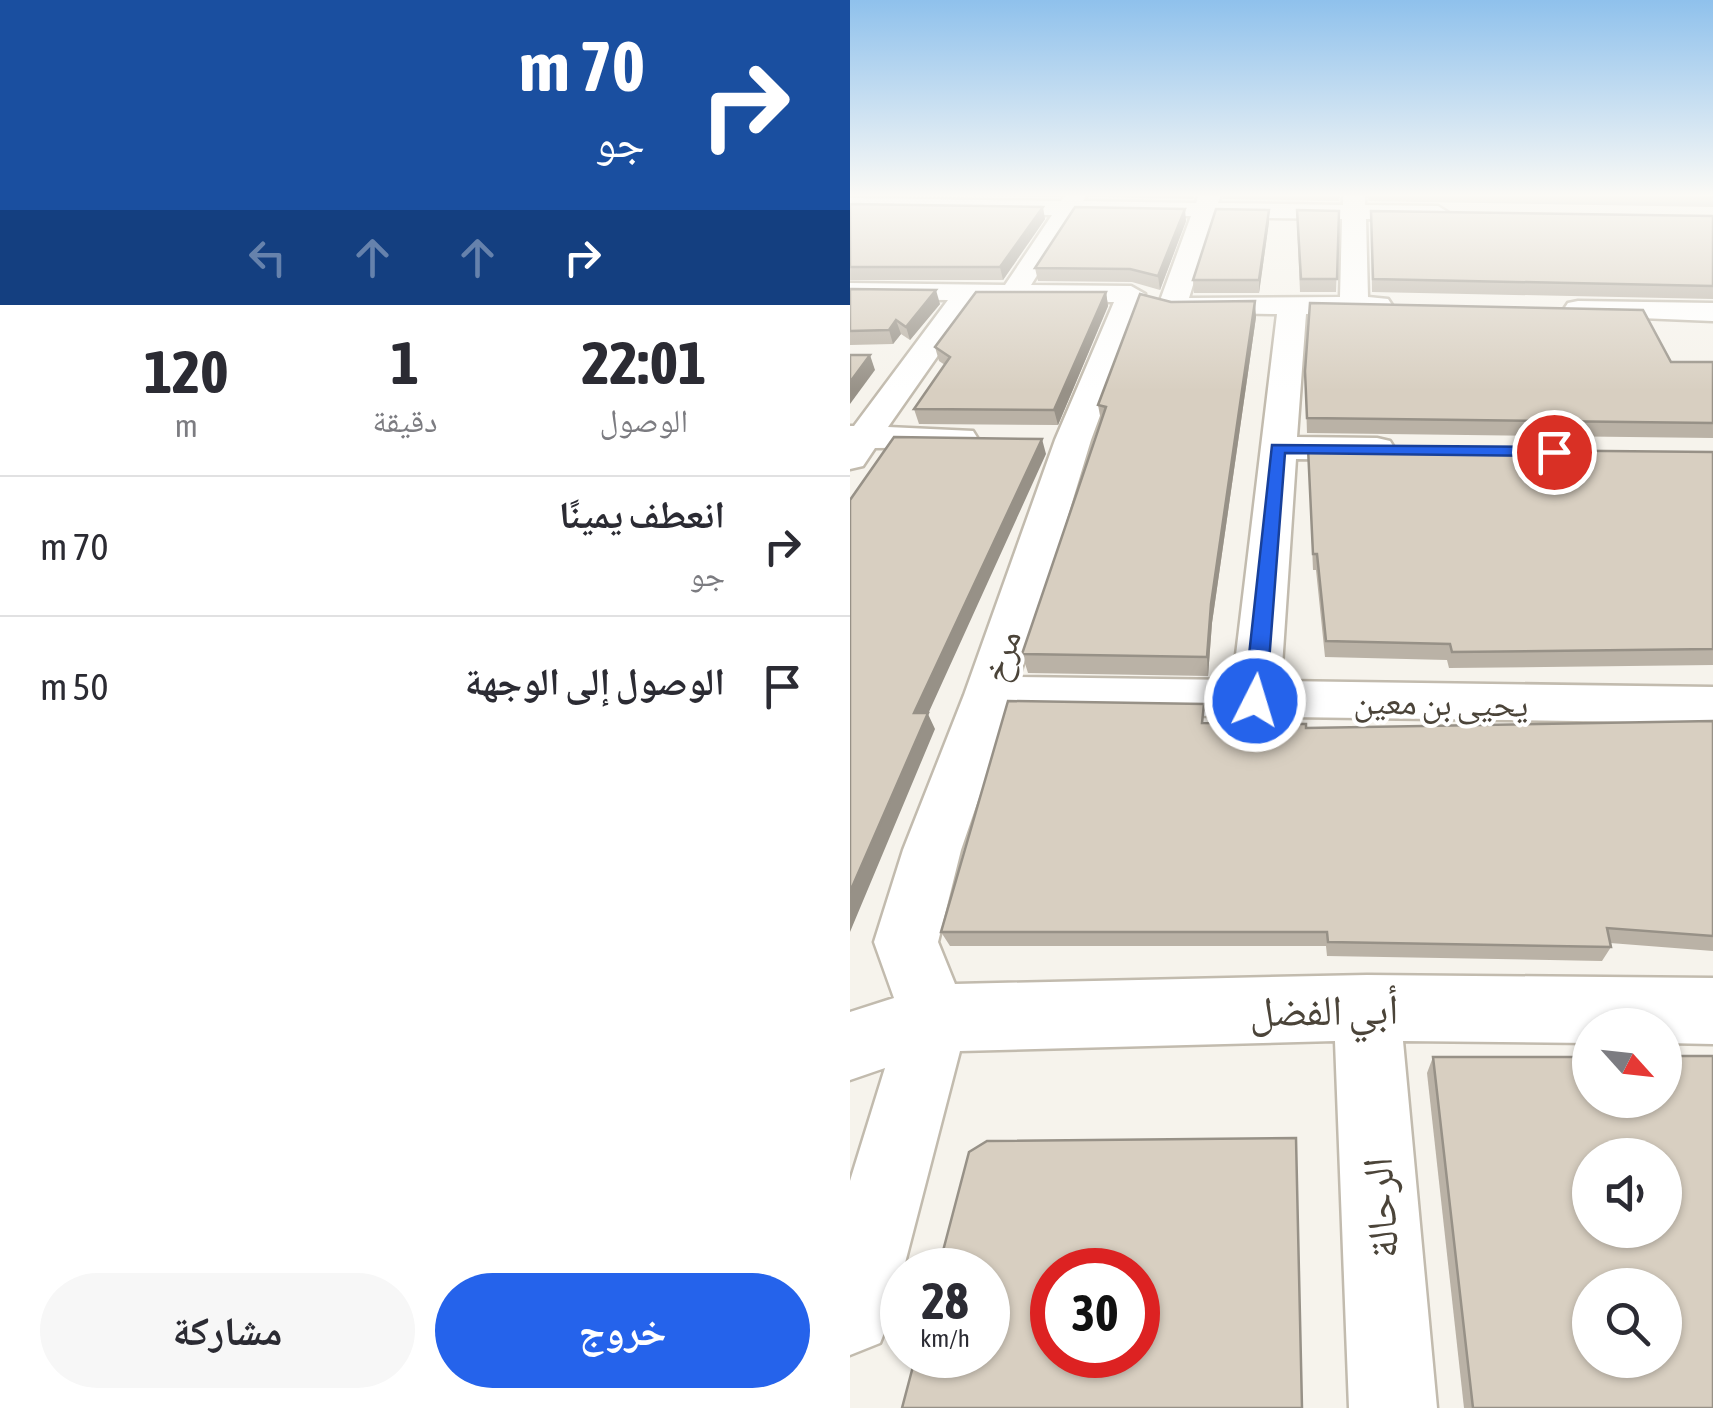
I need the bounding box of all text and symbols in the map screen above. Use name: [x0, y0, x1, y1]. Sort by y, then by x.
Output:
text: 70 m: [519, 26, 645, 106]
icon: right: [680, 40, 810, 170]
text: جو: [595, 115, 645, 167]
icon: left: [240, 230, 295, 285]
icon: ahead: [345, 230, 400, 285]
icon: ahead: [450, 230, 505, 285]
icon: right: [555, 230, 610, 285]
text: 1: [391, 328, 419, 397]
text: 22:01: [581, 328, 706, 397]
text: 120: [144, 337, 229, 406]
text: دقيقة: [372, 402, 438, 439]
text: الوصول: [599, 402, 688, 439]
text: m: [175, 407, 198, 444]
pin: [1512, 410, 1597, 495]
icon: arrive: [1527, 425, 1582, 480]
text: انعطف يمينًا: [559, 493, 725, 536]
icon: right: [755, 519, 810, 574]
text: 70 m: [40, 525, 108, 568]
text: جو: [690, 556, 725, 593]
street label: مرخ: [974, 625, 1031, 688]
position arrow: [1203, 649, 1307, 753]
icon: arrive: [755, 659, 810, 714]
text: الوصول إلى الوجهة: [465, 660, 725, 703]
text: 50 m: [40, 665, 108, 708]
street label: يحيى بن معين: [1353, 680, 1529, 726]
street label: أبي الفضل: [1249, 984, 1399, 1045]
north arrow: [1572, 1008, 1682, 1118]
map controls: [1572, 1008, 1682, 1378]
button: sound: [1572, 1138, 1682, 1248]
street label: الرحالة: [1353, 1156, 1407, 1260]
speed limit sign: 30: [1030, 1248, 1160, 1378]
button: search: [1572, 1268, 1682, 1378]
text: 28: [921, 1272, 968, 1330]
button: مشاركة: [40, 1273, 415, 1388]
button: خروج: [435, 1273, 810, 1388]
text: km/h: [920, 1324, 970, 1352]

